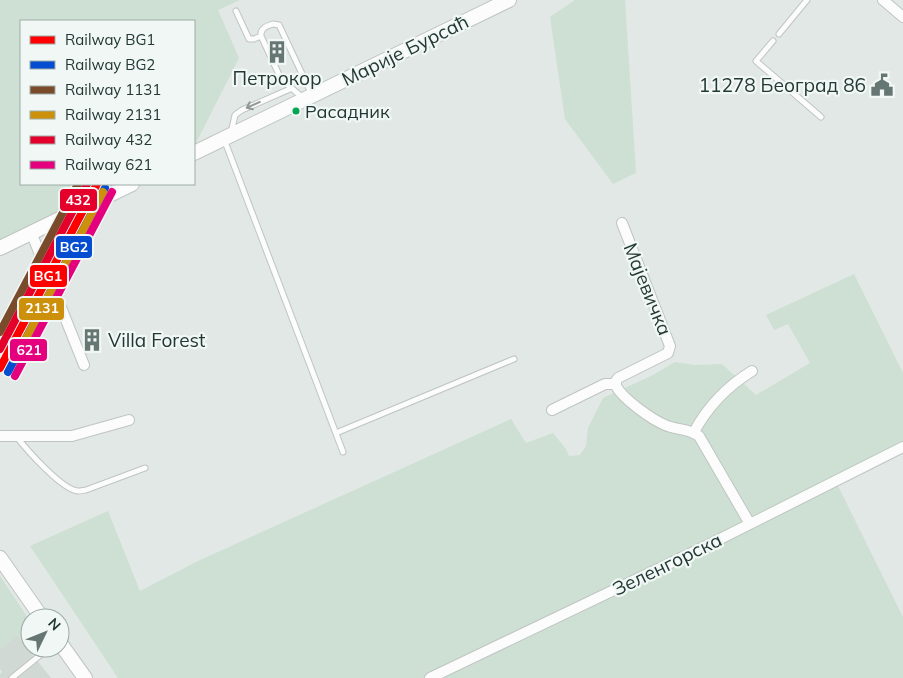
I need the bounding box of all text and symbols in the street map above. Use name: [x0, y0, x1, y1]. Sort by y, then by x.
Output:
street label: Марије Бурсаћ: [338, 9, 472, 91]
legend: [20, 20, 195, 185]
text: Railway BG1: [65, 30, 155, 49]
building icon: Петрокор: [264, 39, 290, 65]
text: Railway BG2: [65, 55, 155, 74]
place label: Петрокор: [232, 66, 322, 90]
public building icon: 11278 Београд 86: [869, 72, 895, 98]
place label: 11278 Београд 86: [699, 73, 866, 97]
text: Railway 1131: [65, 80, 161, 99]
place label: Расадник: [305, 100, 390, 123]
one-way arrow: [246, 101, 261, 111]
text: Railway 2131: [65, 105, 161, 124]
marker: Расадник: [291, 106, 301, 116]
text: Railway 432: [65, 130, 152, 149]
text: Railway 621: [65, 155, 152, 174]
line badge: 432: [59, 188, 98, 212]
text: 432: [65, 191, 91, 209]
line badge: BG2: [55, 235, 93, 259]
text: BG2: [60, 238, 88, 256]
street label: Мајевичка: [619, 239, 677, 339]
line badge: BG1: [29, 264, 68, 288]
text: BG1: [34, 267, 62, 285]
line badge: 2131: [18, 297, 65, 321]
text: 2131: [25, 299, 59, 317]
building icon: Villa Forest: [79, 327, 105, 353]
place label: Villa Forest: [108, 328, 206, 352]
line badge: 621: [9, 338, 48, 362]
text: 621: [16, 341, 42, 359]
street label: Зеленгорска: [609, 527, 725, 601]
north arrow: [20, 608, 70, 658]
text: N: [44, 614, 65, 634]

